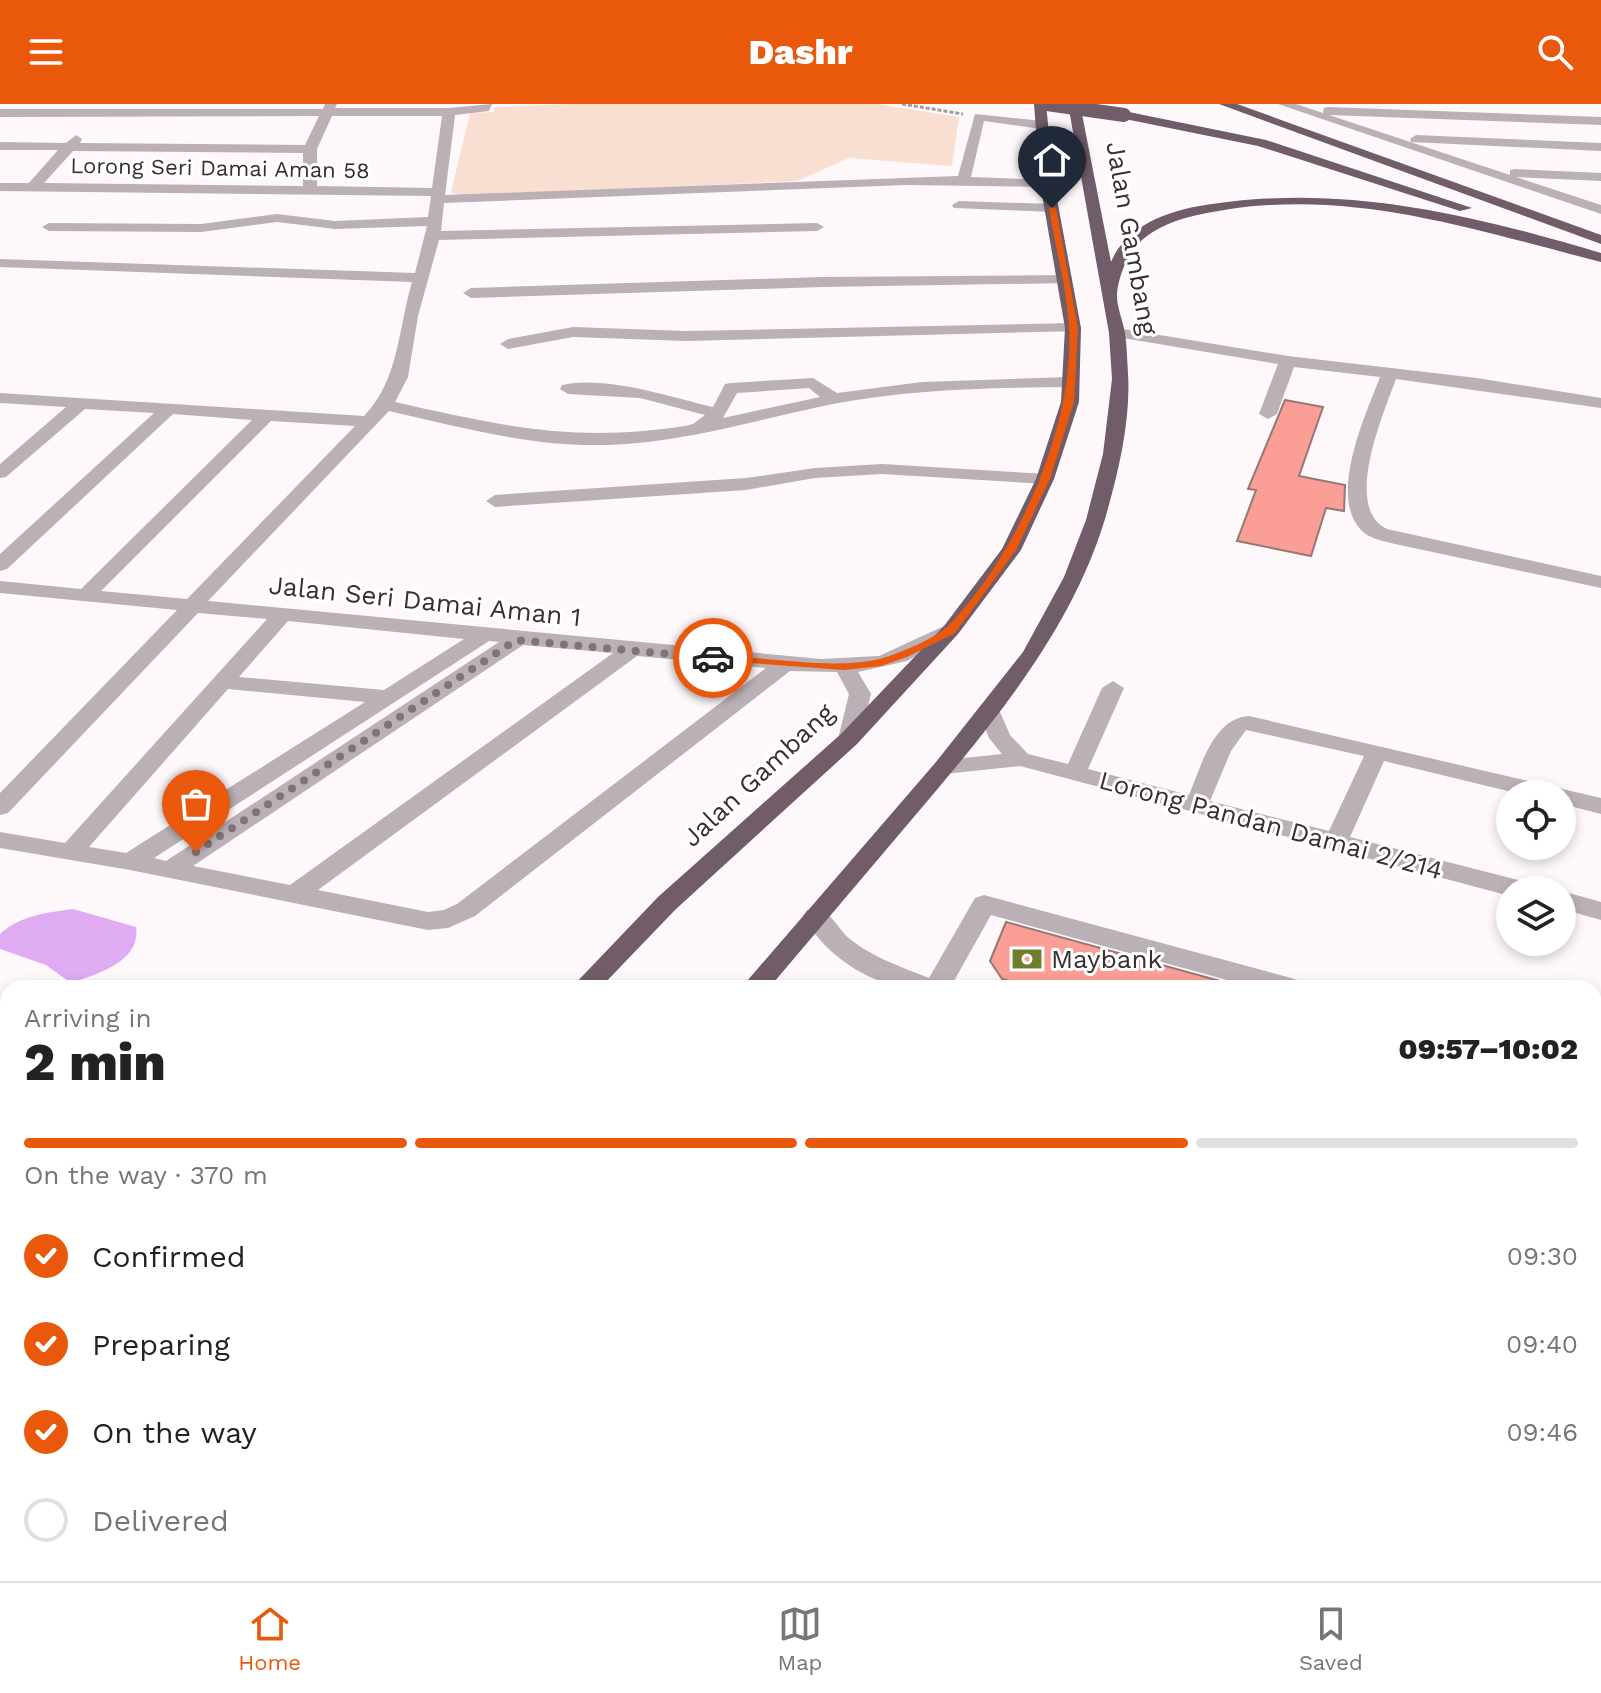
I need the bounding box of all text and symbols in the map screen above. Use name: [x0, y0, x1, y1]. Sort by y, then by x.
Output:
icon: menu: [24, 30, 68, 74]
icon: search: [1533, 30, 1577, 74]
text: Dashr: [749, 31, 852, 73]
pin: [1018, 126, 1086, 208]
icon: home: [1030, 138, 1074, 182]
street label: Jalan Gambang: [1100, 139, 1164, 337]
street label: Lorong Seri Damai Aman 58: [70, 153, 370, 183]
street label: Jalan Seri Damai Aman 1: [267, 570, 583, 632]
courier: [673, 618, 753, 698]
icon: car: [691, 636, 735, 680]
street label: Jalan Gambang: [676, 697, 840, 853]
street label: Lorong Pandan Damai 2/214: [1096, 765, 1446, 885]
pin: [162, 770, 230, 852]
map controls: [1496, 780, 1576, 956]
button: locate: [1496, 780, 1576, 860]
icon: bag: [174, 782, 218, 826]
button: layers: [1496, 876, 1576, 956]
bank icon: Maybank: [1010, 942, 1044, 976]
place label: Maybank: [1051, 944, 1163, 974]
text: Arriving in: [24, 1003, 152, 1033]
text: 09:57–10:02: [1398, 1031, 1578, 1066]
text: 2 min: [24, 1032, 166, 1093]
text: On the way · 370 m: [24, 1160, 268, 1190]
icon: check: [24, 1234, 68, 1278]
text: Confirmed: [92, 1239, 246, 1274]
text: 09:30: [1507, 1241, 1578, 1271]
icon: check: [24, 1322, 68, 1366]
text: Preparing: [92, 1327, 230, 1362]
text: 09:40: [1506, 1329, 1578, 1359]
icon: check: [24, 1410, 68, 1454]
text: On the way: [92, 1415, 257, 1450]
text: 09:46: [1506, 1417, 1578, 1447]
text: Delivered: [92, 1503, 229, 1538]
tab: Home: [238, 1602, 301, 1675]
tab: Map: [778, 1602, 822, 1675]
tab: Saved: [1299, 1602, 1363, 1675]

